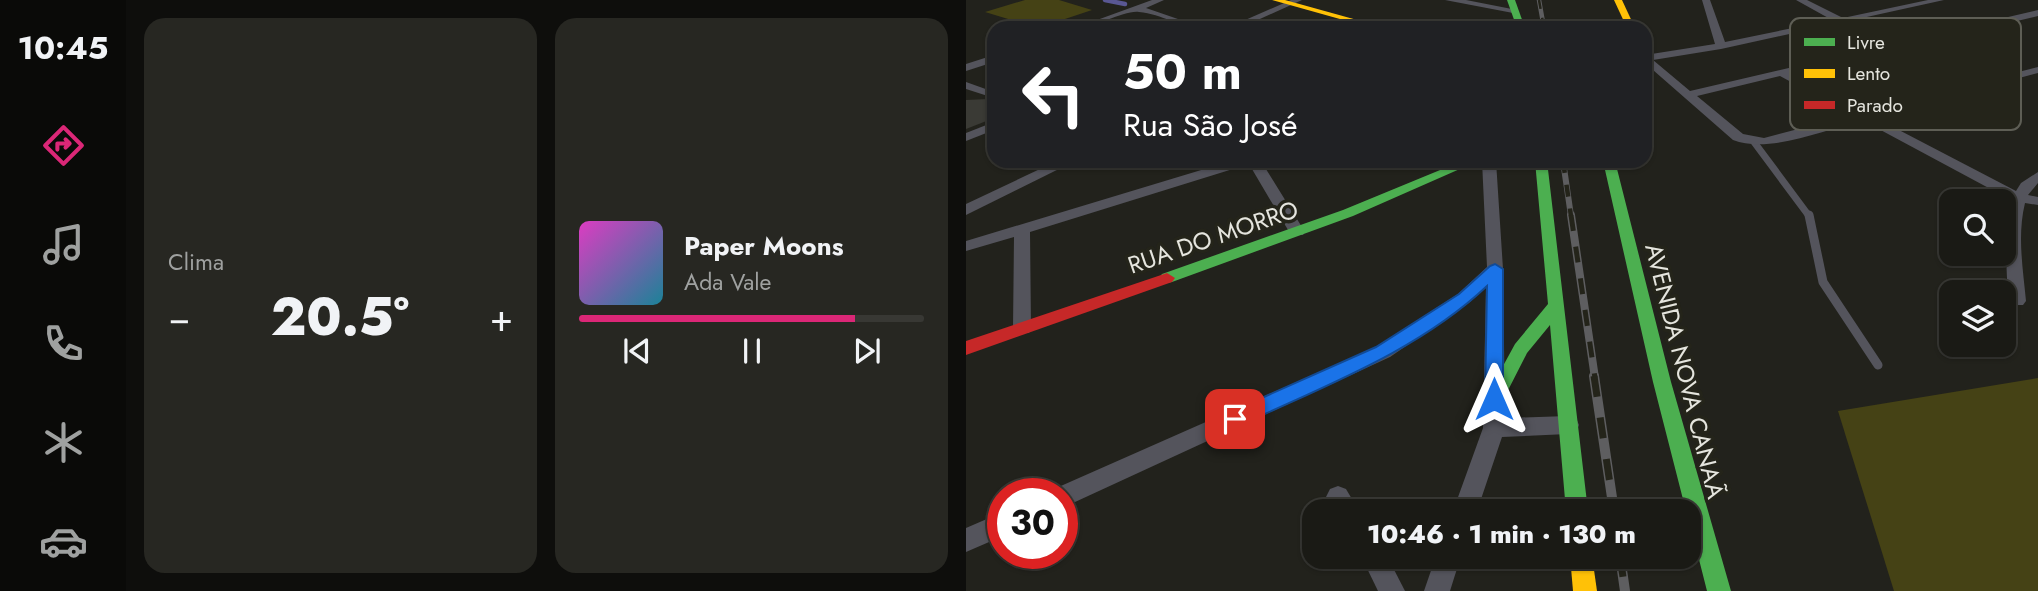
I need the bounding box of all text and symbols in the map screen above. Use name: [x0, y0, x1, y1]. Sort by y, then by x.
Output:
legend: [1790, 18, 2021, 130]
text: 10:45: [18, 25, 108, 71]
text: Livre: [1847, 29, 1885, 56]
text: 50 m: [1123, 37, 1242, 107]
icon: left: [1008, 49, 1099, 140]
text: Lento: [1847, 60, 1890, 87]
text: Parado: [1847, 92, 1903, 119]
text: Rua São José: [1123, 102, 1297, 148]
icon: directions: [39, 121, 88, 170]
map controls: [1939, 189, 2016, 357]
button: search: [1939, 189, 2016, 266]
street label: RUA DO MORRO: [1123, 191, 1303, 283]
icon: music: [39, 220, 88, 269]
text: Paper Moons: [684, 227, 844, 265]
street label: AVENIDA NOVA CANAÃ: [1636, 240, 1734, 502]
text: Clima: [168, 245, 224, 279]
text: Ada Vale: [684, 265, 771, 299]
text: 20.5°: [271, 279, 409, 355]
button: layers: [1939, 280, 2016, 357]
text: −: [168, 290, 190, 345]
text: +: [490, 290, 513, 345]
icon: phone: [39, 319, 88, 368]
icon: previous: [618, 332, 656, 370]
icon: pause: [733, 332, 771, 370]
icon: next: [848, 332, 886, 370]
position arrow: [1457, 362, 1531, 436]
pin: [1205, 389, 1265, 449]
icon: arrive: [1216, 400, 1254, 438]
icon: climate: [39, 418, 88, 467]
speed limit sign: 30: [987, 478, 1078, 569]
text: 10:46 · 1 min · 130 m: [1367, 515, 1636, 553]
icon: car: [39, 517, 88, 566]

